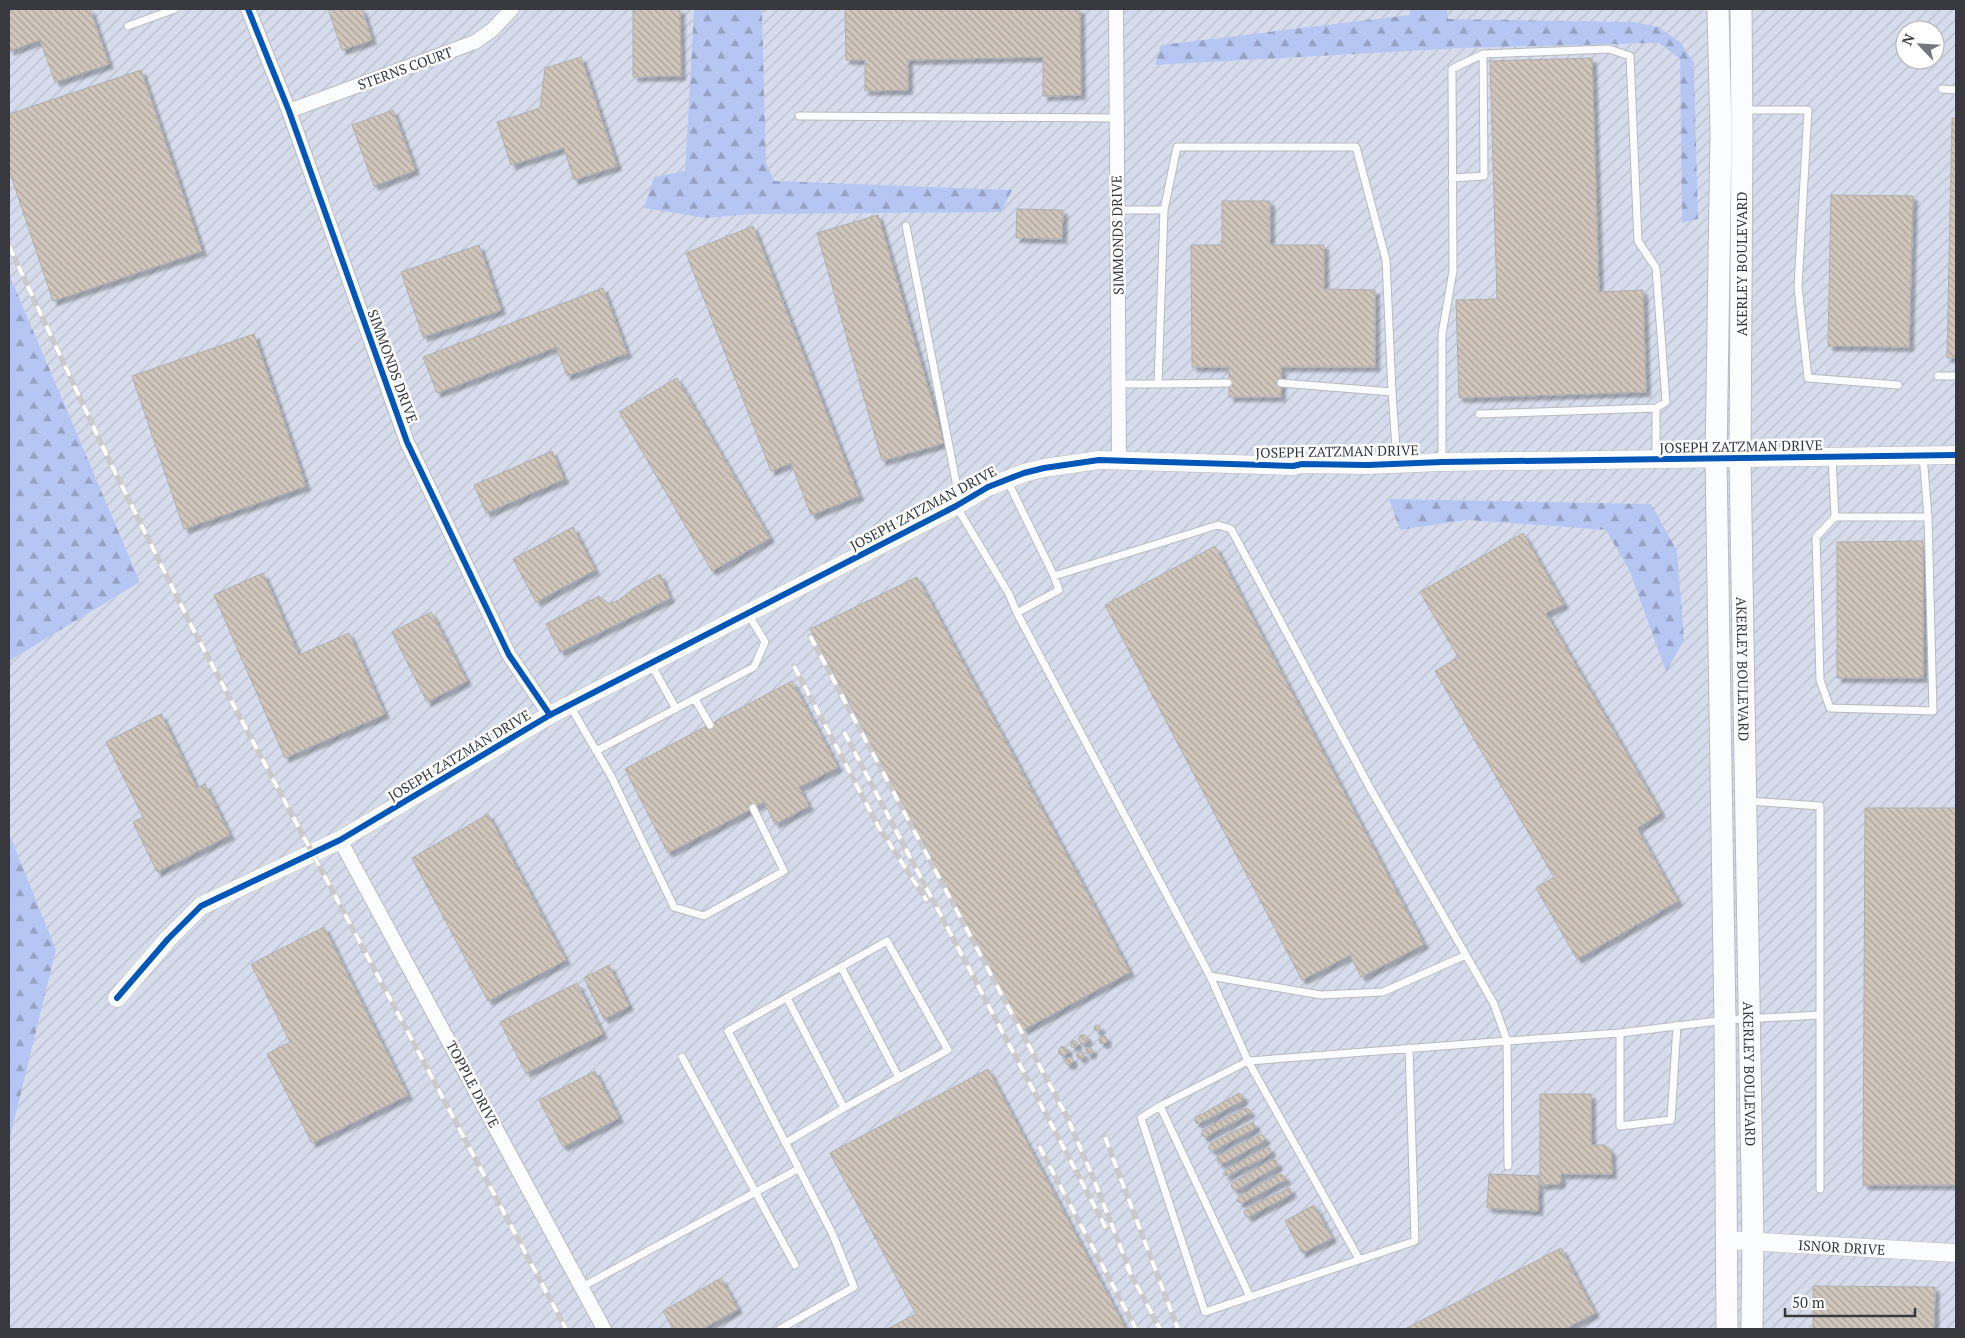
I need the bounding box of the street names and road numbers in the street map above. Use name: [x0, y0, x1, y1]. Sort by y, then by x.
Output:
street label: STERNS COURT: [355, 42, 455, 94]
street label: SIMMONDS DRIVE: [1106, 175, 1128, 295]
street label: AKERLEY BOULEVARD: [1732, 192, 1751, 336]
street label: SIMMONDS DRIVE: [364, 307, 422, 425]
street label: JOSEPH ZATZMAN DRIVE: [1659, 435, 1823, 457]
street label: JOSEPH ZATZMAN DRIVE: [1255, 440, 1419, 462]
street label: JOSEPH ZATZMAN DRIVE: [846, 461, 1000, 555]
street label: AKERLEY BOULEVARD: [1733, 596, 1754, 742]
street label: JOSEPH ZATZMAN DRIVE: [384, 705, 534, 805]
street label: AKERLEY BOULEVARD: [1740, 1001, 1761, 1147]
street label: TOPPLE DRIVE: [442, 1037, 504, 1131]
street label: ISNOR DRIVE: [1798, 1235, 1886, 1258]

